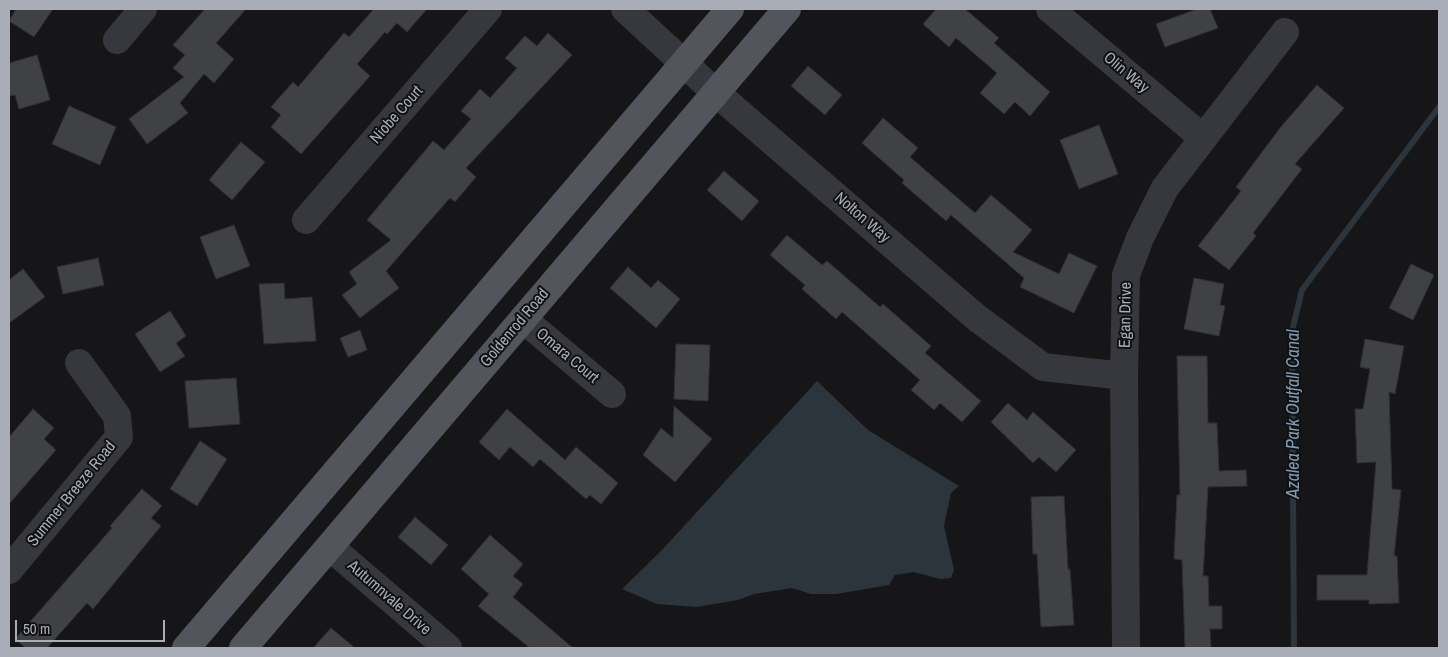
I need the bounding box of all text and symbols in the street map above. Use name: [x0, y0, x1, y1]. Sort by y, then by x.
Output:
street label: Olin Way: [1099, 48, 1153, 98]
street label: Niobe Court: [367, 82, 427, 148]
street label: Nolton Way: [830, 189, 894, 247]
street label: Egan Drive: [1116, 282, 1136, 348]
street label: Goldenrod Road: [477, 285, 553, 371]
street label: Omara Court: [532, 324, 602, 388]
water label: Azalea Park Outfall Canal: [1283, 329, 1305, 499]
street label: Summer Breeze Road: [24, 438, 120, 550]
street label: Autumnvale Drive: [343, 557, 435, 639]
scale bar: [18, 610, 168, 642]
text: 50 m: [23, 618, 50, 639]

